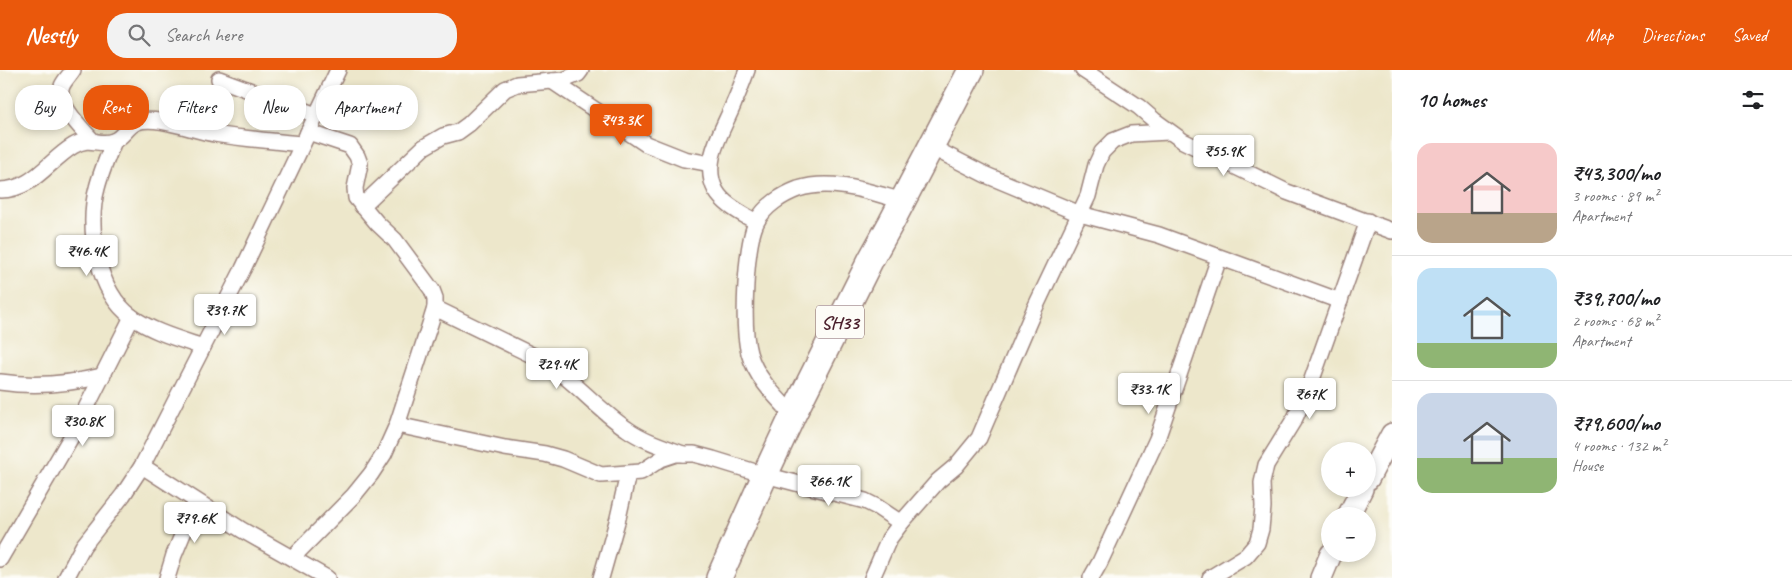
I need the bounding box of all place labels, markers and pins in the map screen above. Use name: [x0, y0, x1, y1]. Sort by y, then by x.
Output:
pin: ₹43.3K: [580, 104, 662, 146]
pin: ₹55.9K: [1183, 134, 1265, 177]
pin: ₹46.4K: [46, 234, 128, 277]
pin: ₹39.7K: [184, 294, 266, 336]
pin: ₹29.4K: [516, 348, 598, 390]
pin: ₹33.1K: [1108, 372, 1190, 415]
pin: ₹67K: [1280, 378, 1340, 420]
pin: ₹30.8K: [42, 404, 124, 447]
pin: ₹66.1K: [788, 464, 870, 507]
pin: ₹79.6K: [154, 502, 236, 544]

